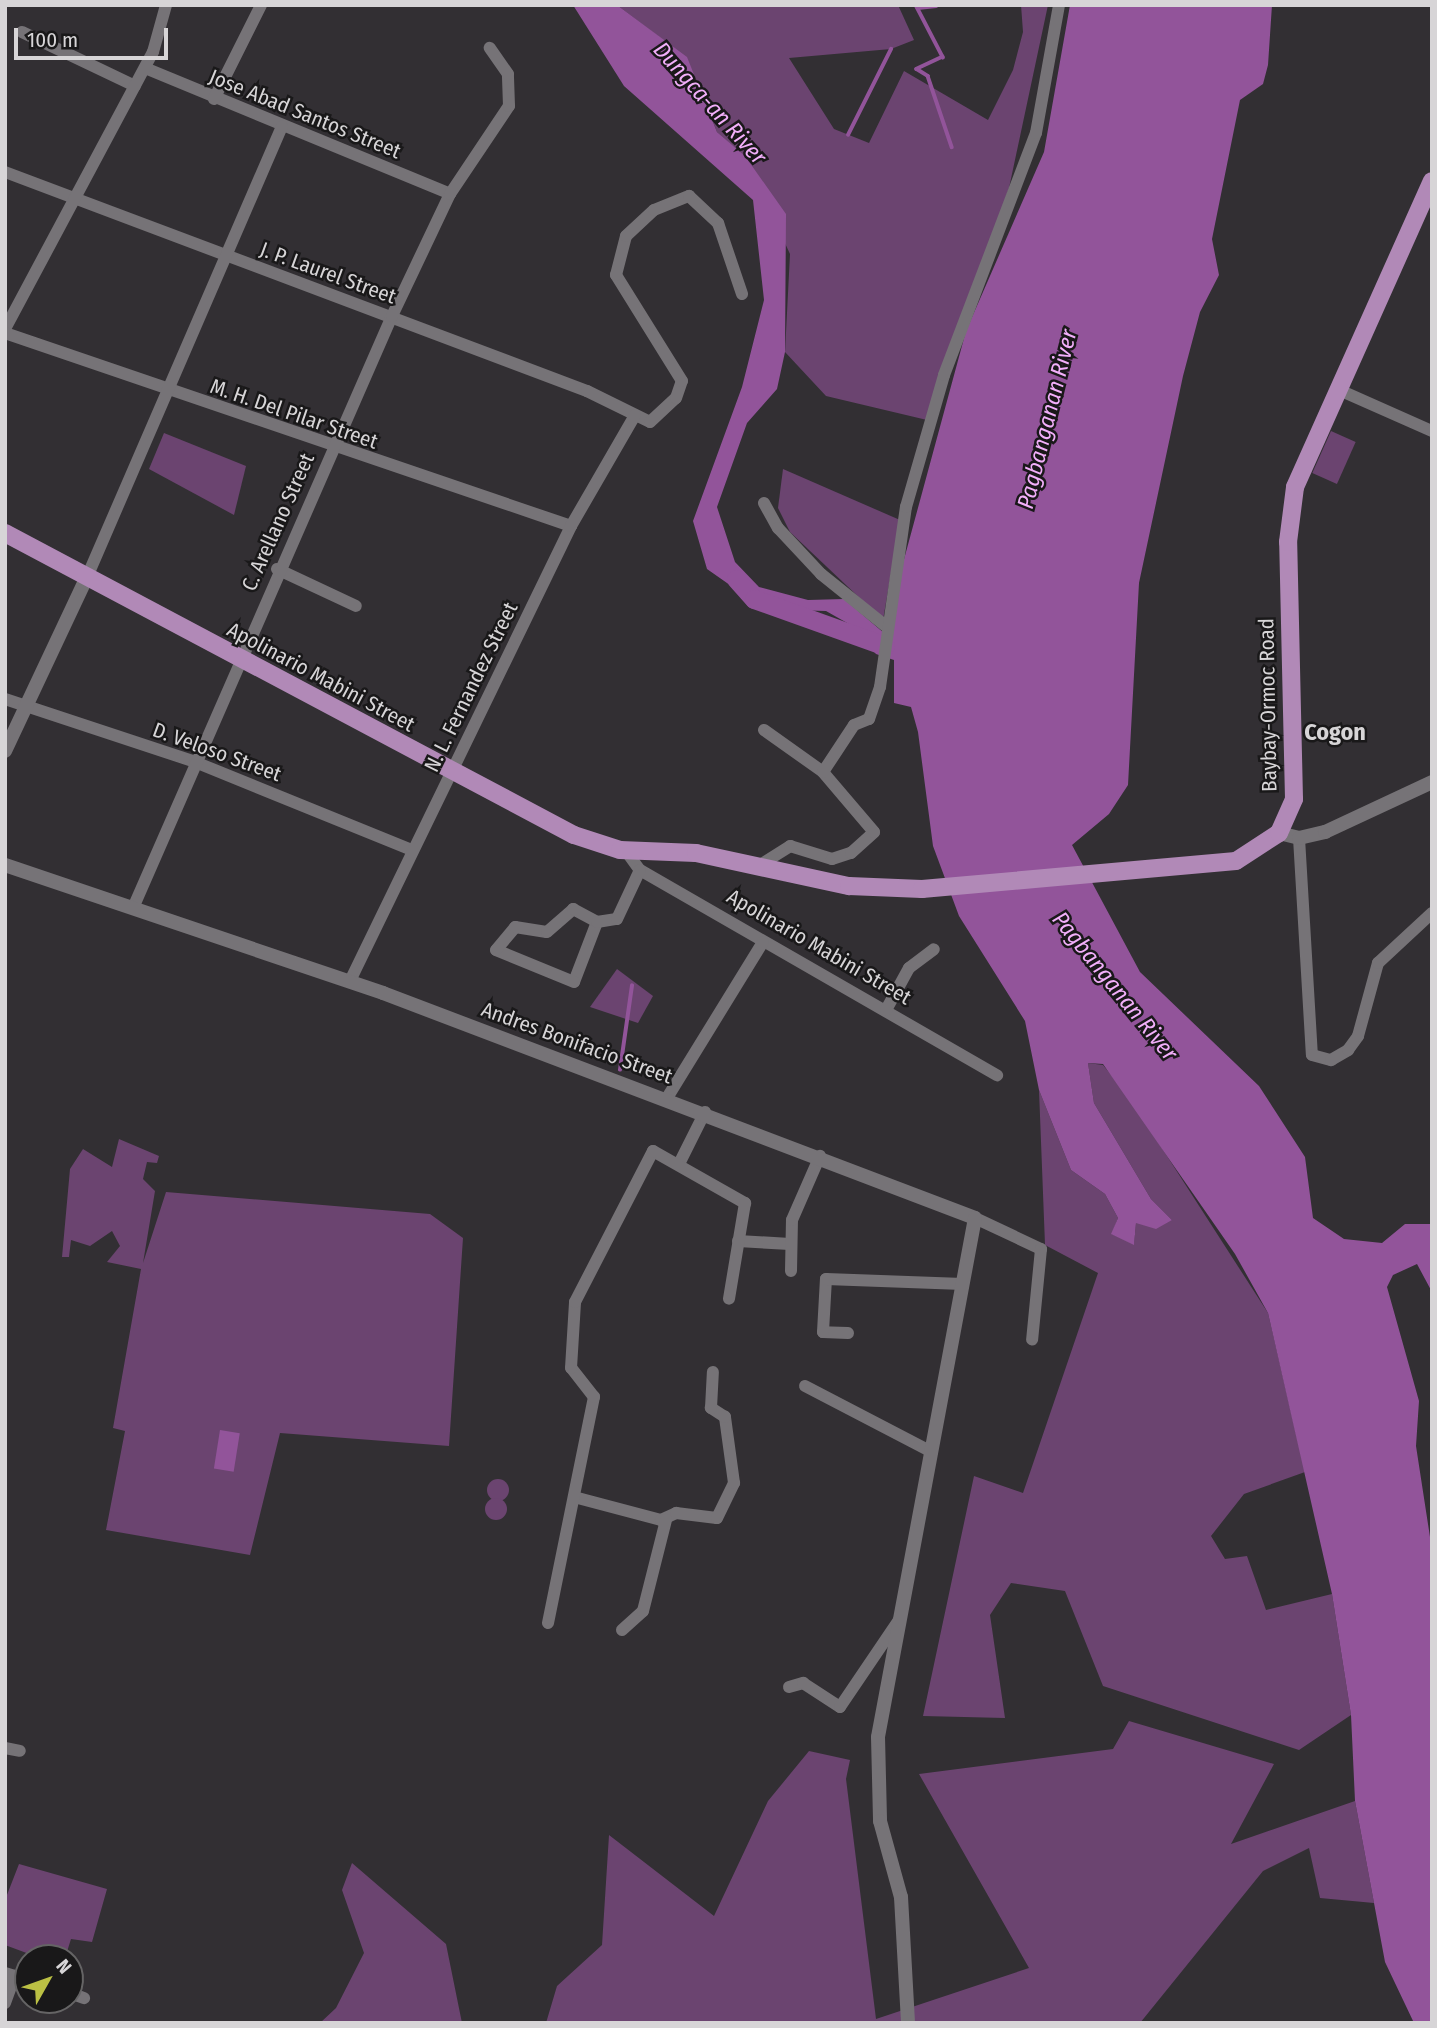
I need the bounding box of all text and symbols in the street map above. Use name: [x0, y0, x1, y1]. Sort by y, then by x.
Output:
scale bar: [18, 14, 172, 58]
text: 100 m: [27, 27, 78, 53]
water label: Dungca-an River: [648, 36, 772, 170]
street label: Jose Abad Santos Street: [205, 64, 405, 164]
street label: J. P. Laurel Street: [257, 237, 399, 309]
water label: Pagbanganan River: [1011, 327, 1083, 511]
street label: M. H. Del Pilar Street: [207, 374, 381, 454]
street label: C. Arellano Street: [236, 449, 320, 595]
street label: N. L. Fernandez Street: [419, 598, 523, 776]
street label: Apolinario Mabini Street: [223, 617, 419, 737]
street label: Baybay-Ormoc Road: [1254, 618, 1282, 792]
street label: D. Veloso Street: [149, 717, 285, 787]
district label: Cogon: [1304, 719, 1366, 747]
street label: Apolinario Mabini Street: [722, 884, 916, 1010]
water label: Pagbanganan River: [1047, 906, 1183, 1066]
street label: Andres Bonifacio Street: [478, 997, 676, 1089]
north arrow: [14, 1944, 84, 2014]
text: N: [51, 1955, 76, 1978]

